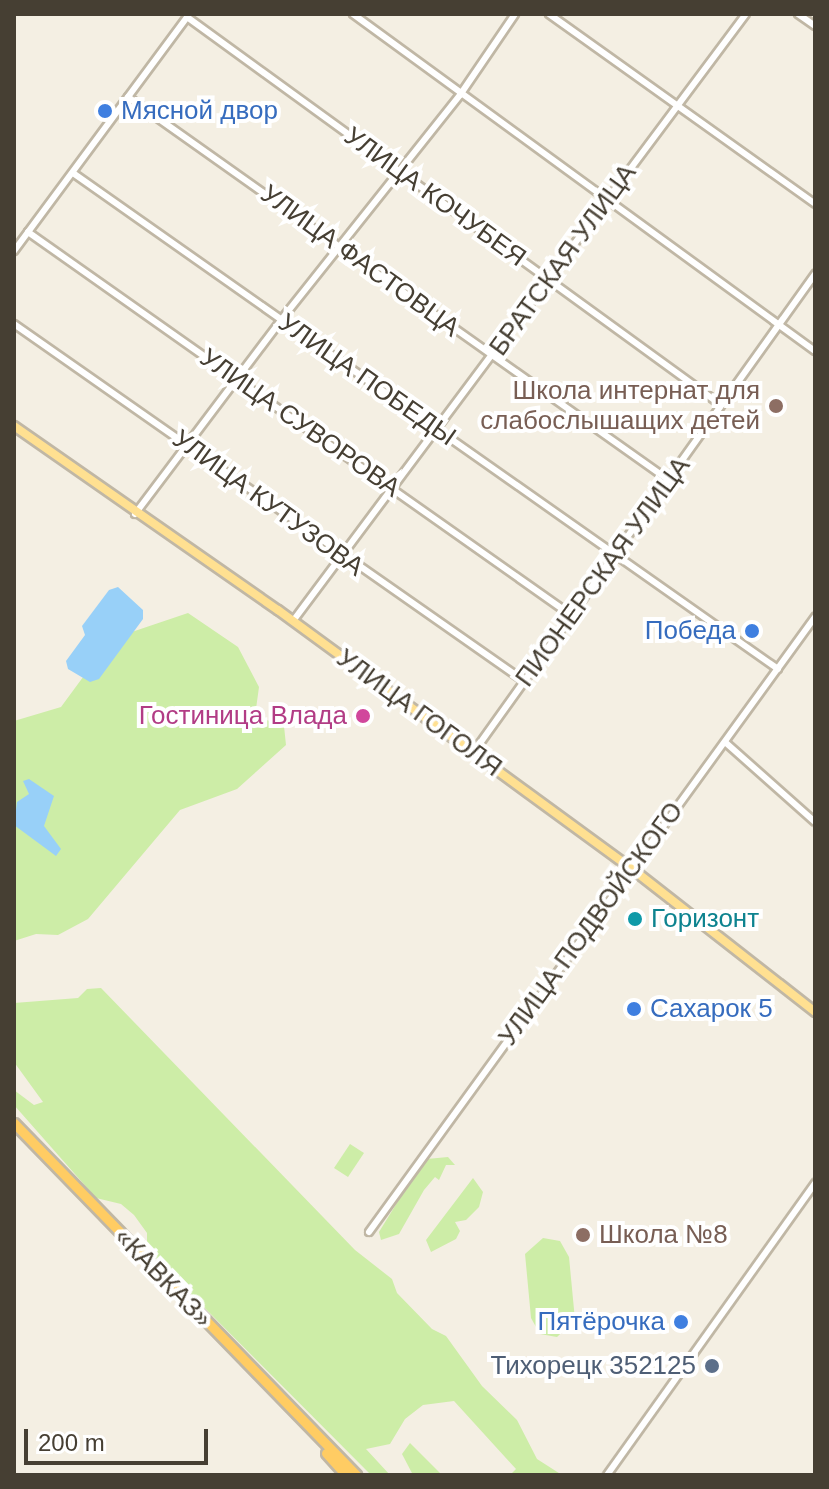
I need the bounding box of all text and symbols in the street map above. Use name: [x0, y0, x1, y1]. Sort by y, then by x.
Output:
place label: Мясной двор: [121, 95, 278, 127]
marker: Мясной двор: [96, 102, 114, 120]
street label: УЛИЦА КОЧУБЕЯ: [338, 121, 532, 273]
street label: БРАТСКАЯ УЛИЦА: [483, 158, 643, 362]
street label: УЛИЦА ФАСТОВЦА: [255, 178, 465, 344]
street label: УЛИЦА ПОБЕДЫ: [272, 307, 462, 453]
street label: УЛИЦА СУВОРОВА: [194, 342, 406, 504]
place label: Школа интернат для слабослышащих детей: [480, 375, 760, 436]
marker: Школа интернат для слабослышащих детей: [767, 397, 785, 415]
street label: УЛИЦА КУТУЗОВА: [166, 423, 370, 583]
street label: ПИОНЕРСКАЯ УЛИЦА: [509, 451, 697, 693]
place label: Победа: [645, 615, 736, 647]
marker: Победа: [743, 622, 761, 640]
street label: УЛИЦА ГОГОЛЯ: [330, 643, 508, 783]
place label: Гостиница Влада: [139, 700, 347, 732]
marker: Гостиница Влада: [354, 707, 372, 725]
street label: УЛИЦА ПОДВОЙСКОГО: [492, 796, 690, 1052]
place label: Горизонт: [651, 903, 759, 935]
marker: Горизонт: [626, 910, 644, 928]
place label: Сахарок 5: [650, 993, 773, 1025]
marker: Сахарок 5: [625, 1000, 643, 1018]
place label: Школа №8: [599, 1219, 728, 1251]
street label: «КАВКАЗ»: [108, 1222, 218, 1334]
marker: Школа №8: [574, 1226, 592, 1244]
place label: Пятёрочка: [538, 1306, 665, 1338]
marker: Пятёрочка: [672, 1313, 690, 1331]
place label: Тихорецк 352125: [490, 1350, 696, 1382]
marker: Тихорецк 352125: [703, 1357, 721, 1375]
scale bar: [28, 1413, 212, 1463]
text: 200 m: [38, 1429, 105, 1456]

